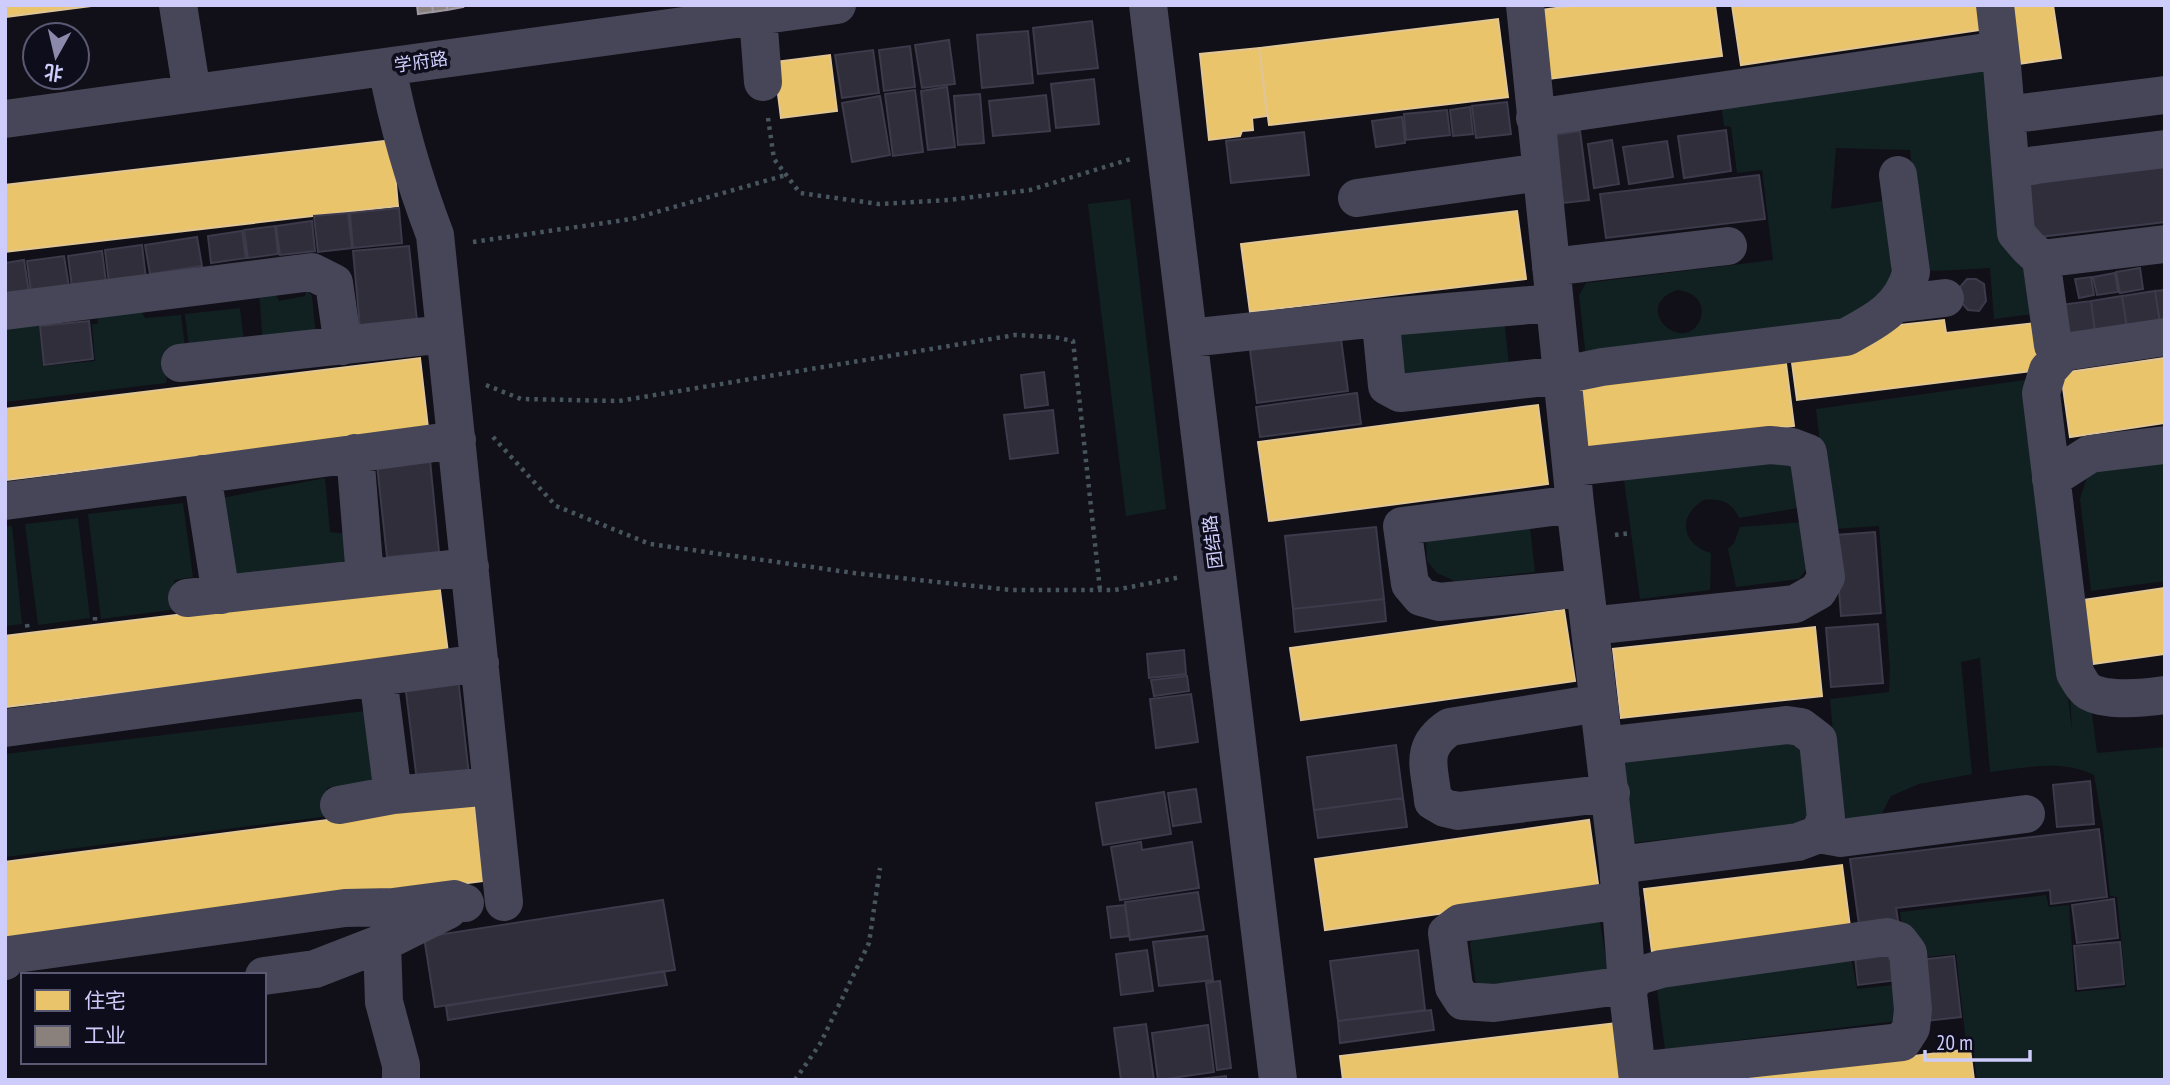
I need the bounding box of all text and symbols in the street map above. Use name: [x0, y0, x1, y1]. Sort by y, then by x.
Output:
north arrow: [21, 21, 91, 91]
street label: 学府路: [393, 46, 449, 77]
text: 北: [43, 60, 65, 86]
street label: 团结路: [1198, 514, 1227, 570]
legend: [21, 973, 266, 1064]
text: 住宅: [84, 987, 126, 1014]
scale bar: [1925, 1018, 2030, 1062]
text: 工业: [84, 1022, 126, 1049]
text: 20 m: [1936, 1029, 1973, 1056]

